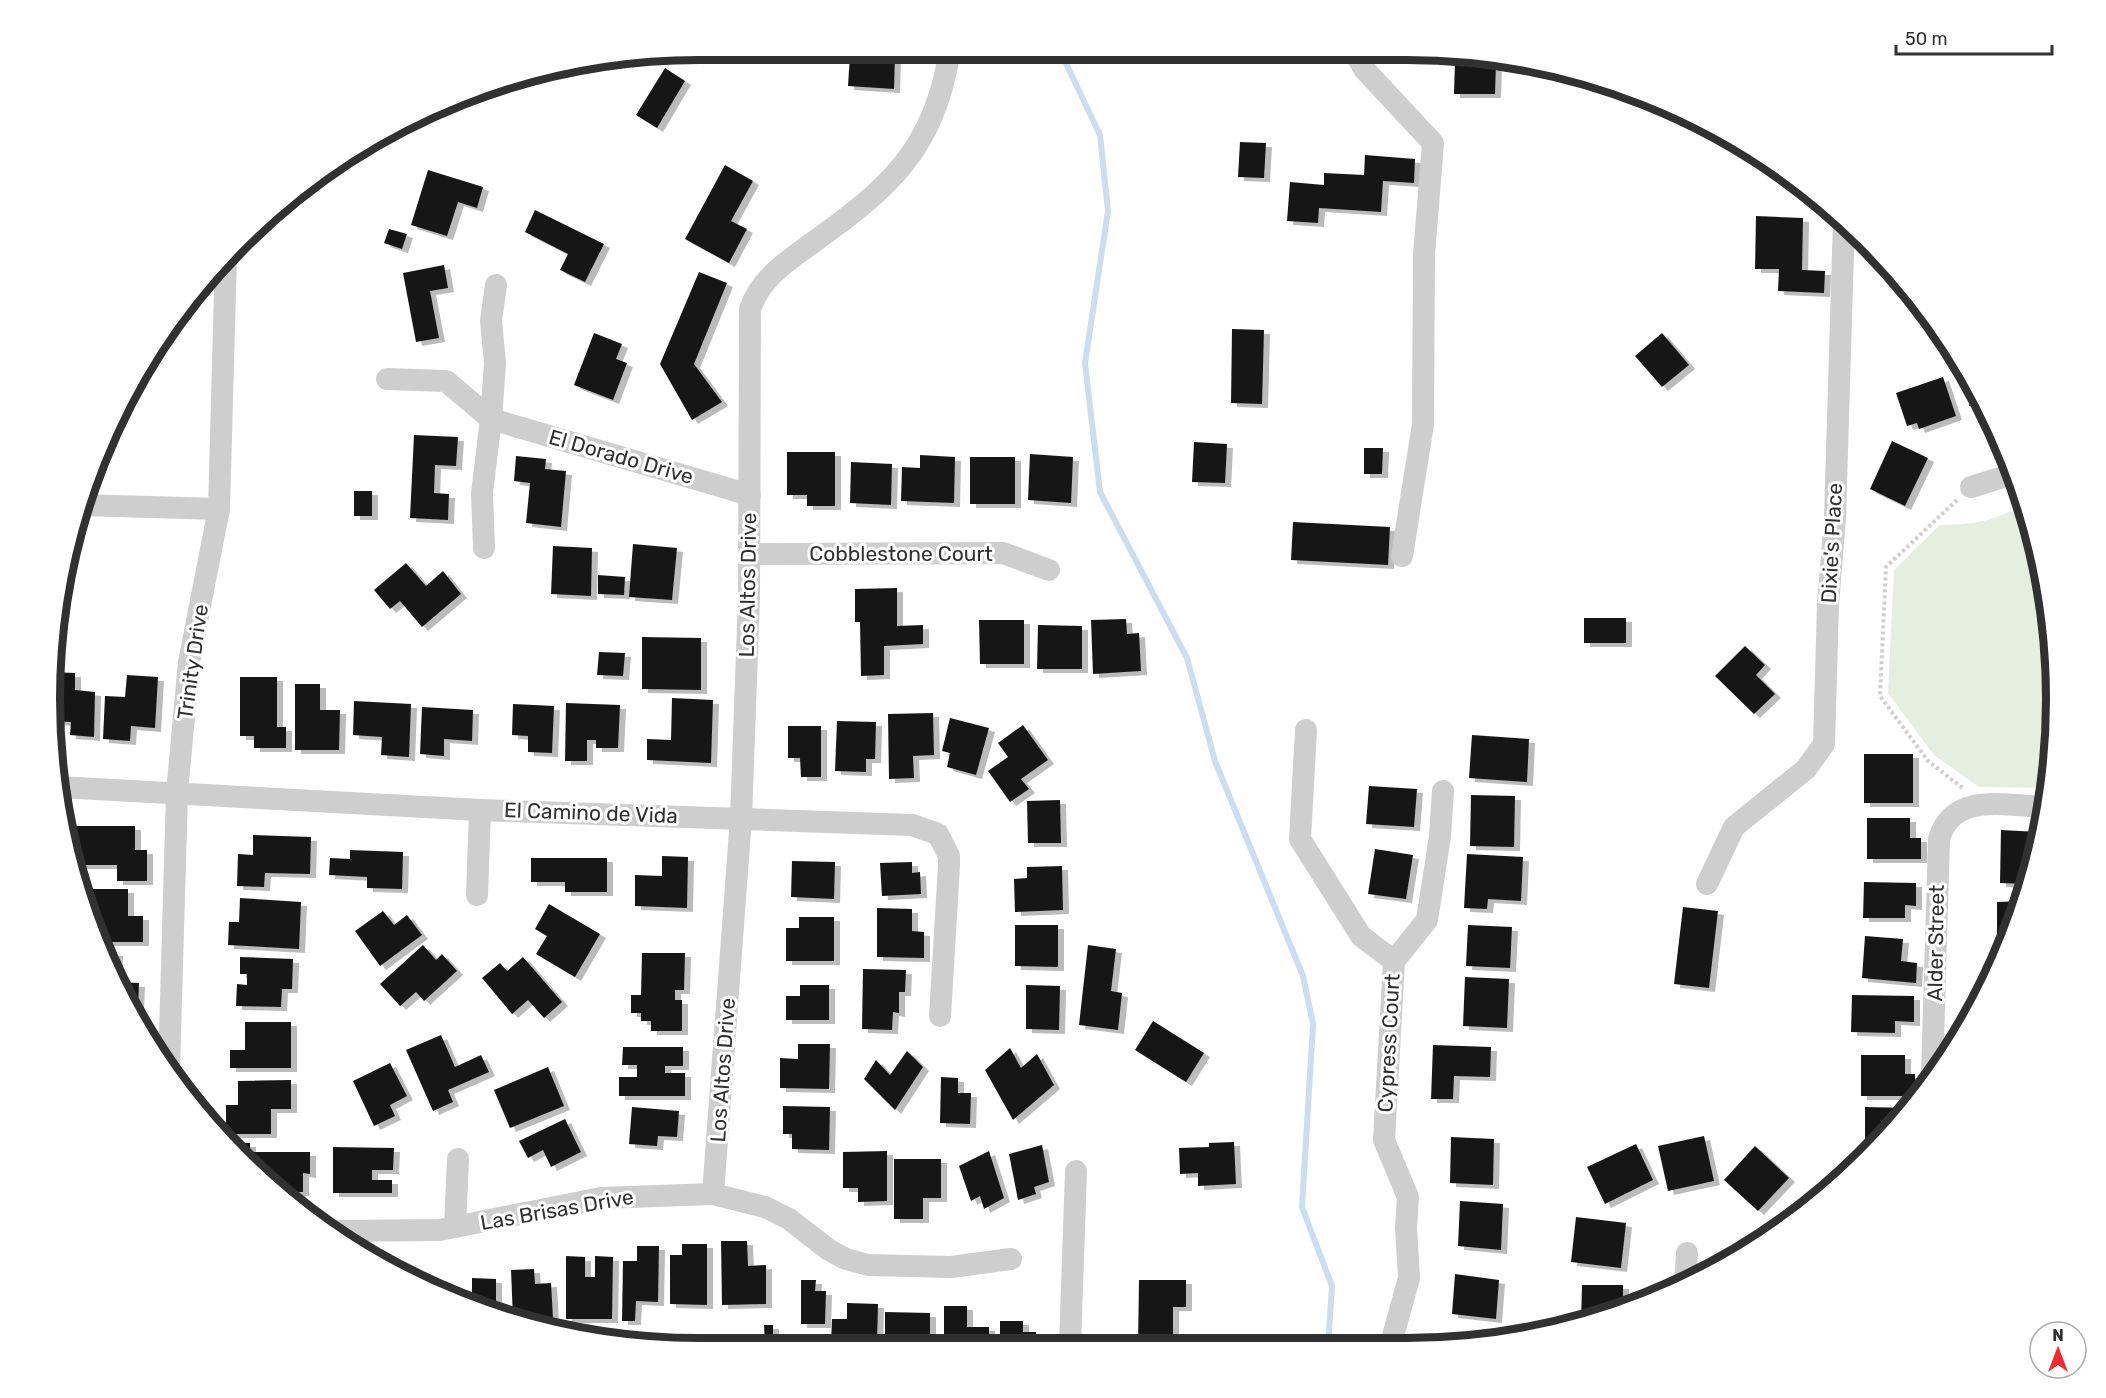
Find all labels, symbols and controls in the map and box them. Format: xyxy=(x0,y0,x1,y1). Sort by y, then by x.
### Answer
scale bar xyxy=(1896,18,2052,56)
text: 50 m xyxy=(1905,28,1948,50)
street label: El Dorado Drive xyxy=(546,424,696,489)
street label: Dixie's Place xyxy=(1816,482,1847,604)
street label: Los Altos Drive xyxy=(734,512,761,658)
street label: Cobblestone Court xyxy=(809,541,993,566)
street label: Trinity Drive xyxy=(172,603,213,721)
street label: El Camino de Vida xyxy=(504,797,678,828)
street label: Alder Street xyxy=(1922,884,1949,1002)
street label: Cypress Court xyxy=(1372,973,1405,1113)
street label: Los Altos Drive xyxy=(705,997,740,1143)
street label: Las Brisas Drive xyxy=(478,1184,635,1235)
north arrow xyxy=(2028,1320,2088,1380)
text: N xyxy=(2052,1326,2064,1345)

